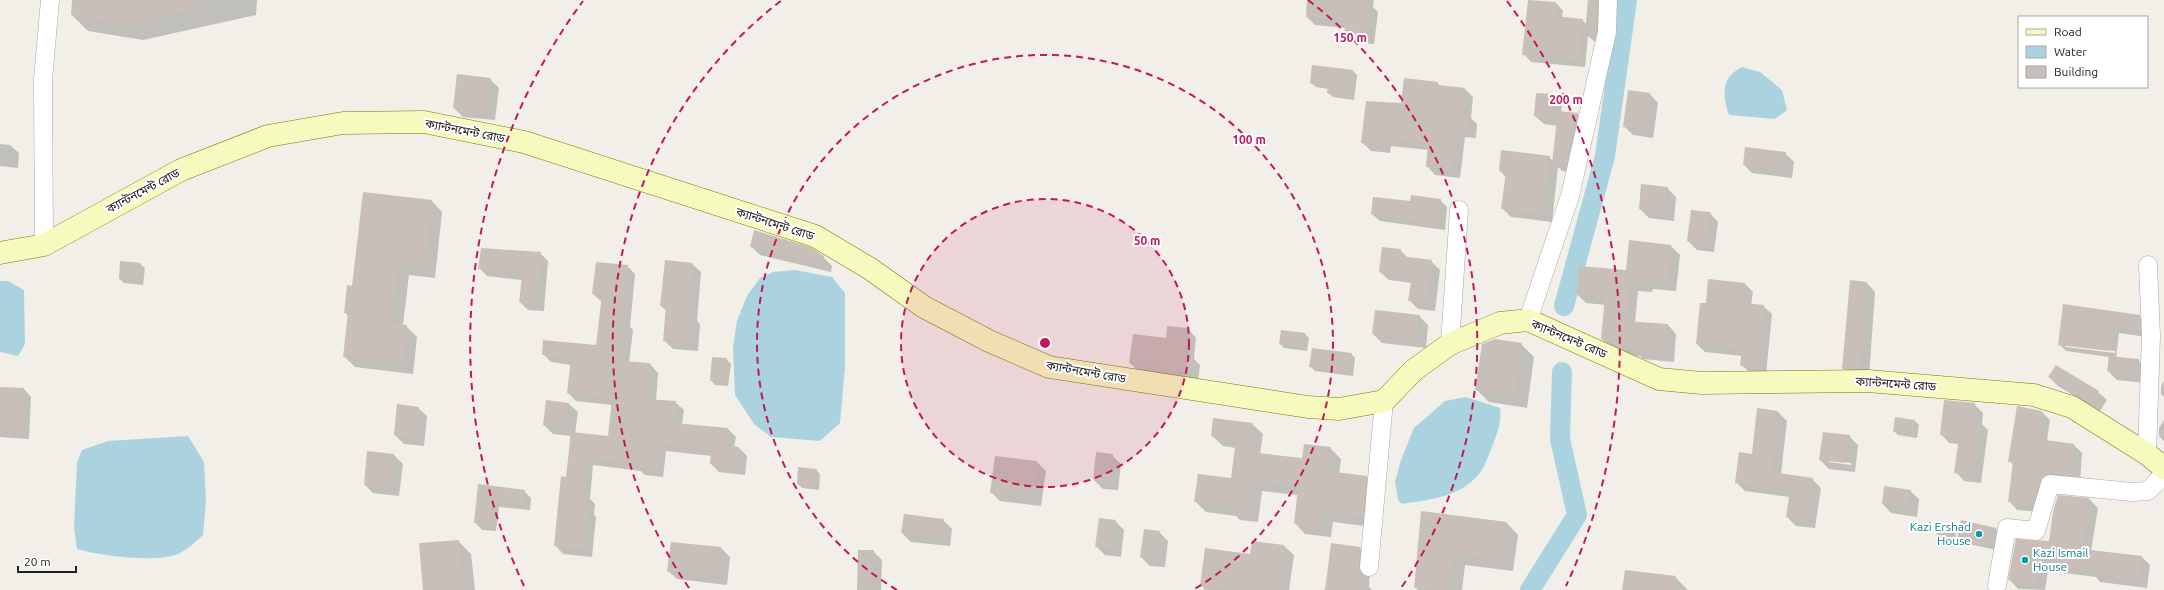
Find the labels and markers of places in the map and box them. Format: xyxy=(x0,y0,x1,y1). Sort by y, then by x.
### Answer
centre of rings xyxy=(1038,336,1052,350)
place label: Kazi Ershad House xyxy=(1910,520,1971,547)
marker: Kazi Ershad House xyxy=(1974,529,1984,539)
place label: Kazi Ismail House xyxy=(2033,546,2089,573)
marker: Kazi Ismail House xyxy=(2020,555,2030,565)

